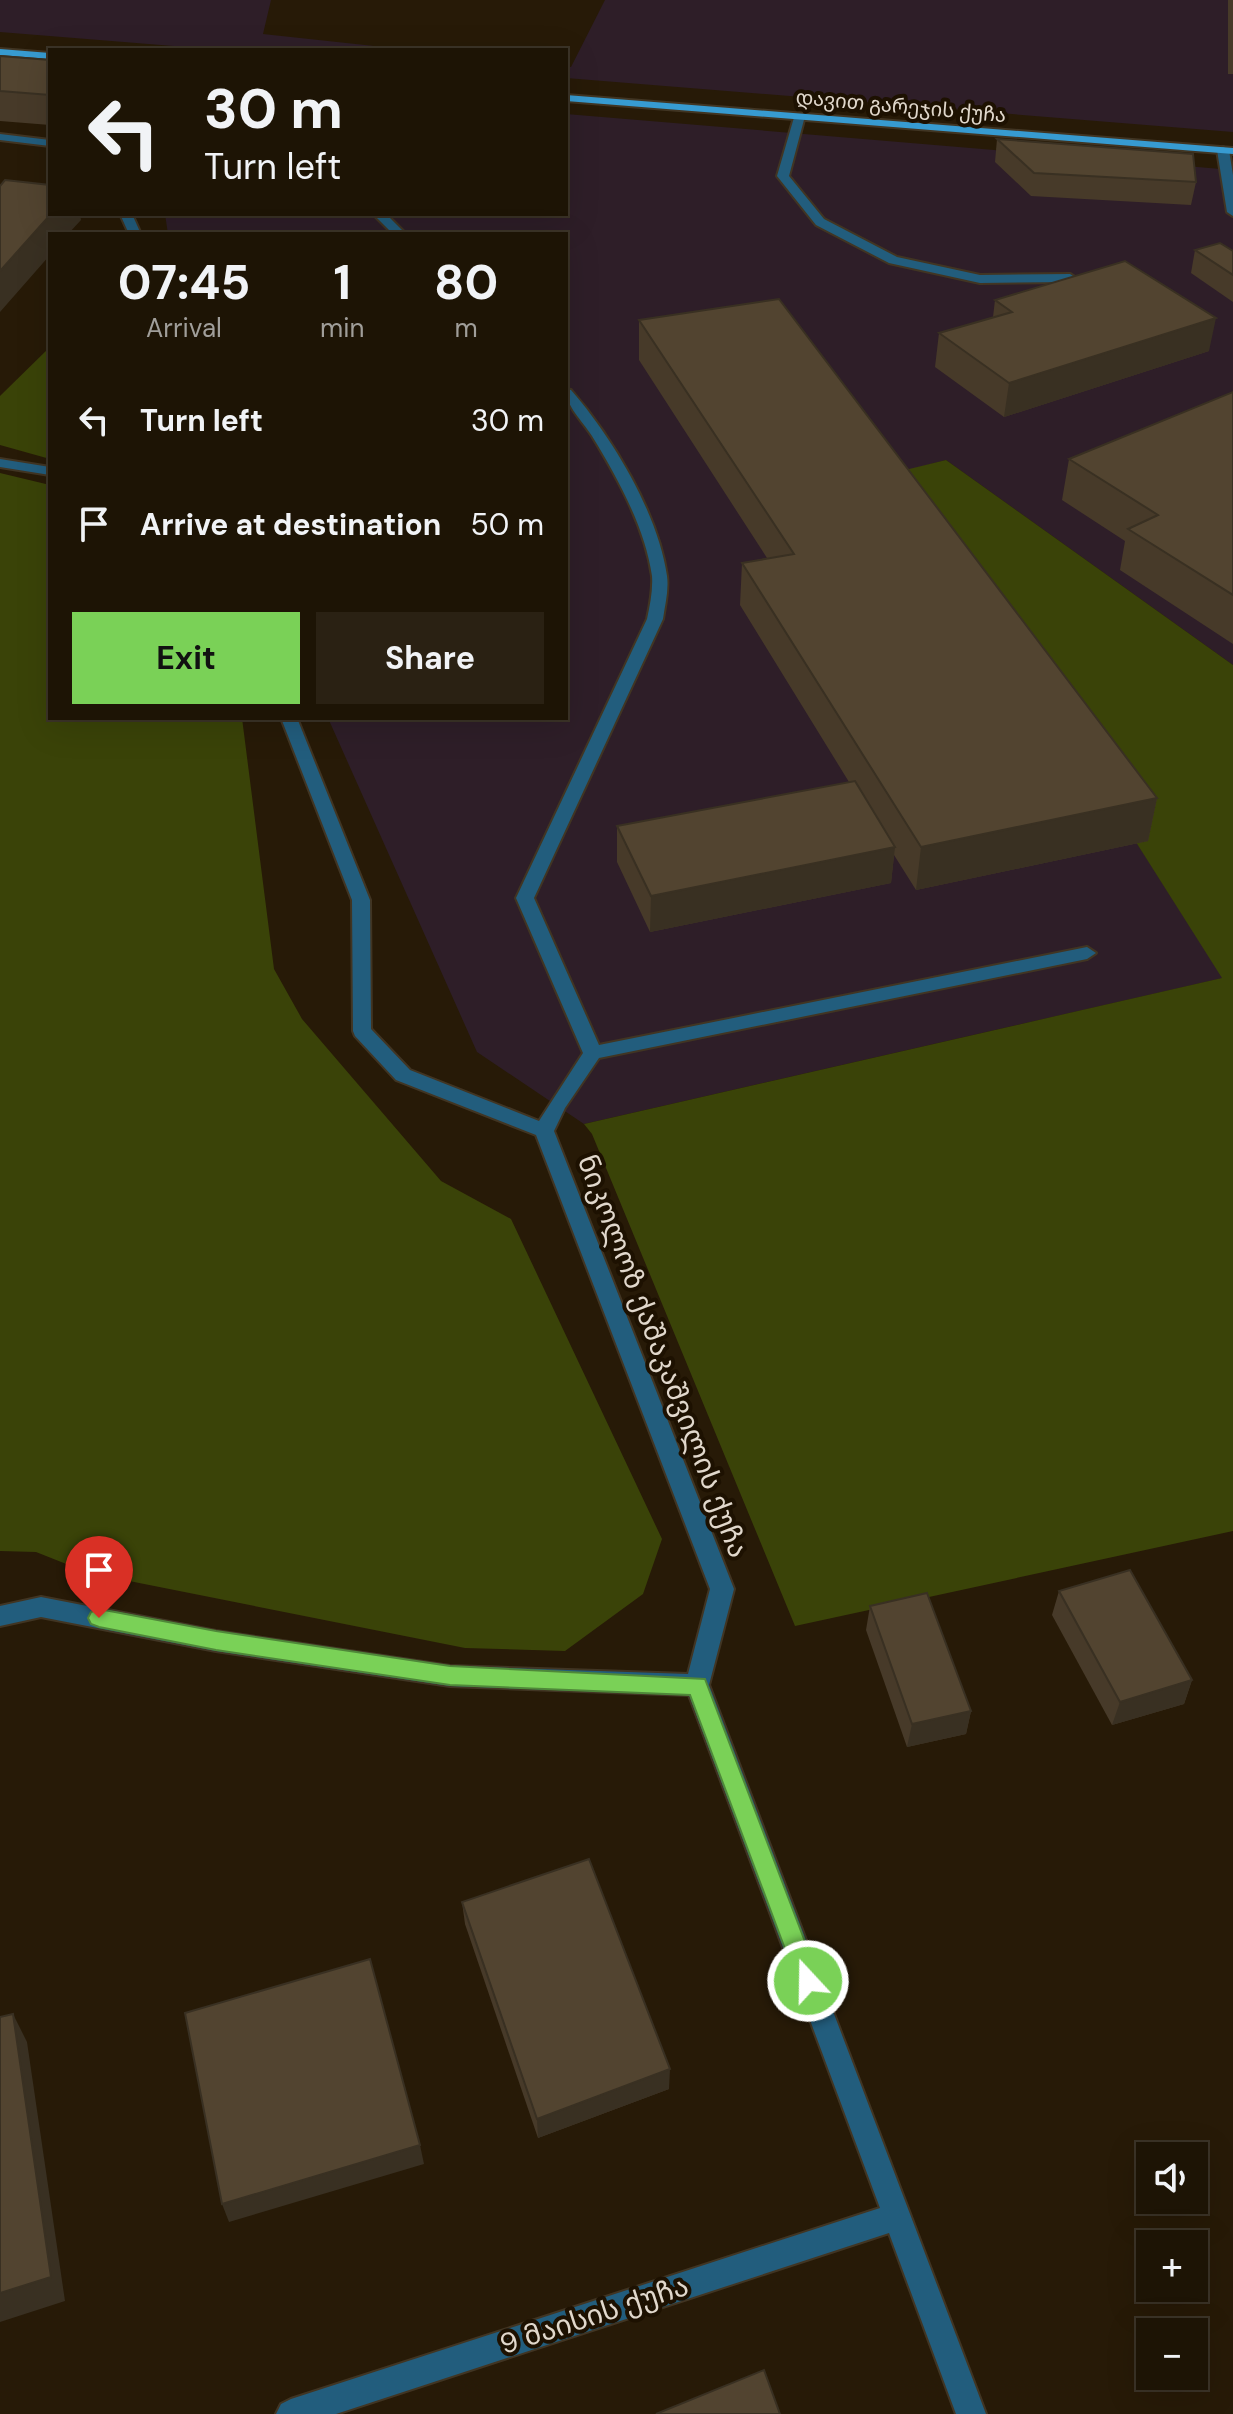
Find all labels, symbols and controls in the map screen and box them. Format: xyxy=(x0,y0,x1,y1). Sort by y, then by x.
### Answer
text: 30 m xyxy=(204,72,343,145)
icon: left xyxy=(72,80,176,184)
street label: დავით გარეჯის ქუჩა xyxy=(795,84,1007,128)
text: Turn left xyxy=(204,143,341,190)
text: 07:45 xyxy=(118,251,250,314)
text: 1 xyxy=(333,251,351,314)
text: 80 xyxy=(434,251,498,314)
text: Arrival xyxy=(146,311,222,345)
text: min xyxy=(320,311,364,345)
text: m xyxy=(455,311,478,345)
icon: left xyxy=(72,398,116,442)
text: Turn left xyxy=(140,401,263,440)
text: 30 m xyxy=(471,401,544,440)
icon: arrive xyxy=(72,502,116,546)
text: Arrive at destination xyxy=(140,505,441,544)
text: 50 m xyxy=(470,505,544,544)
button: Exit xyxy=(72,612,300,704)
button: Share xyxy=(316,612,544,704)
street label: ნიკოლოზ ქაშაკაშვილის ქუჩა xyxy=(569,1149,757,1563)
pin xyxy=(65,1536,133,1618)
icon: arrive xyxy=(77,1548,121,1592)
position arrow xyxy=(766,1939,850,2023)
map controls xyxy=(1136,2142,1208,2390)
button: sound xyxy=(1136,2142,1208,2214)
button: + xyxy=(1136,2230,1208,2302)
street label: 9 მაისის ქუჩა xyxy=(495,2267,693,2363)
button: − xyxy=(1136,2318,1208,2390)

